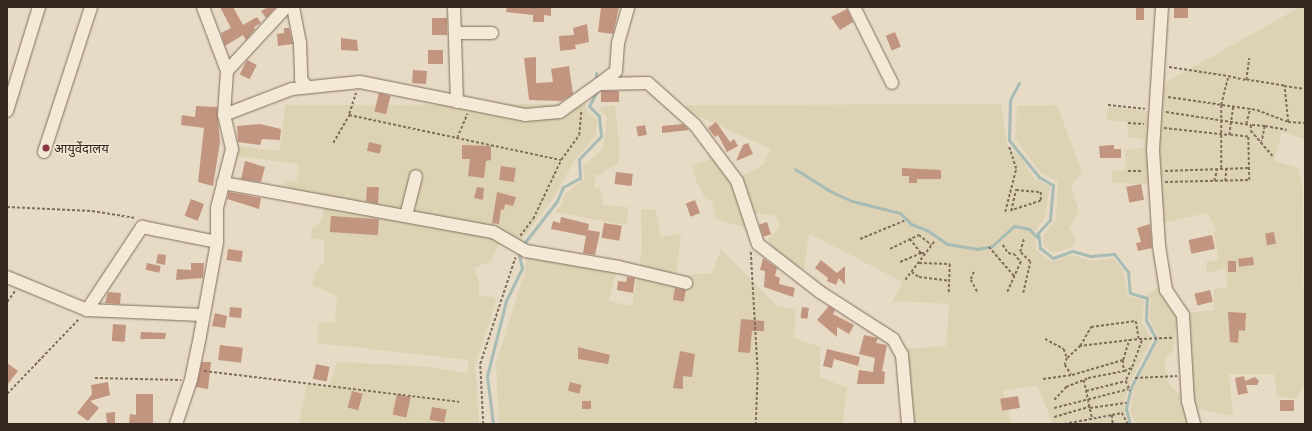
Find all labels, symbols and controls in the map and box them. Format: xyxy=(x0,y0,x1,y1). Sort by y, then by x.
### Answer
place label: आयुर्वेदालय xyxy=(54,140,109,156)
marker: आयुर्वेदालय xyxy=(41,143,51,153)

